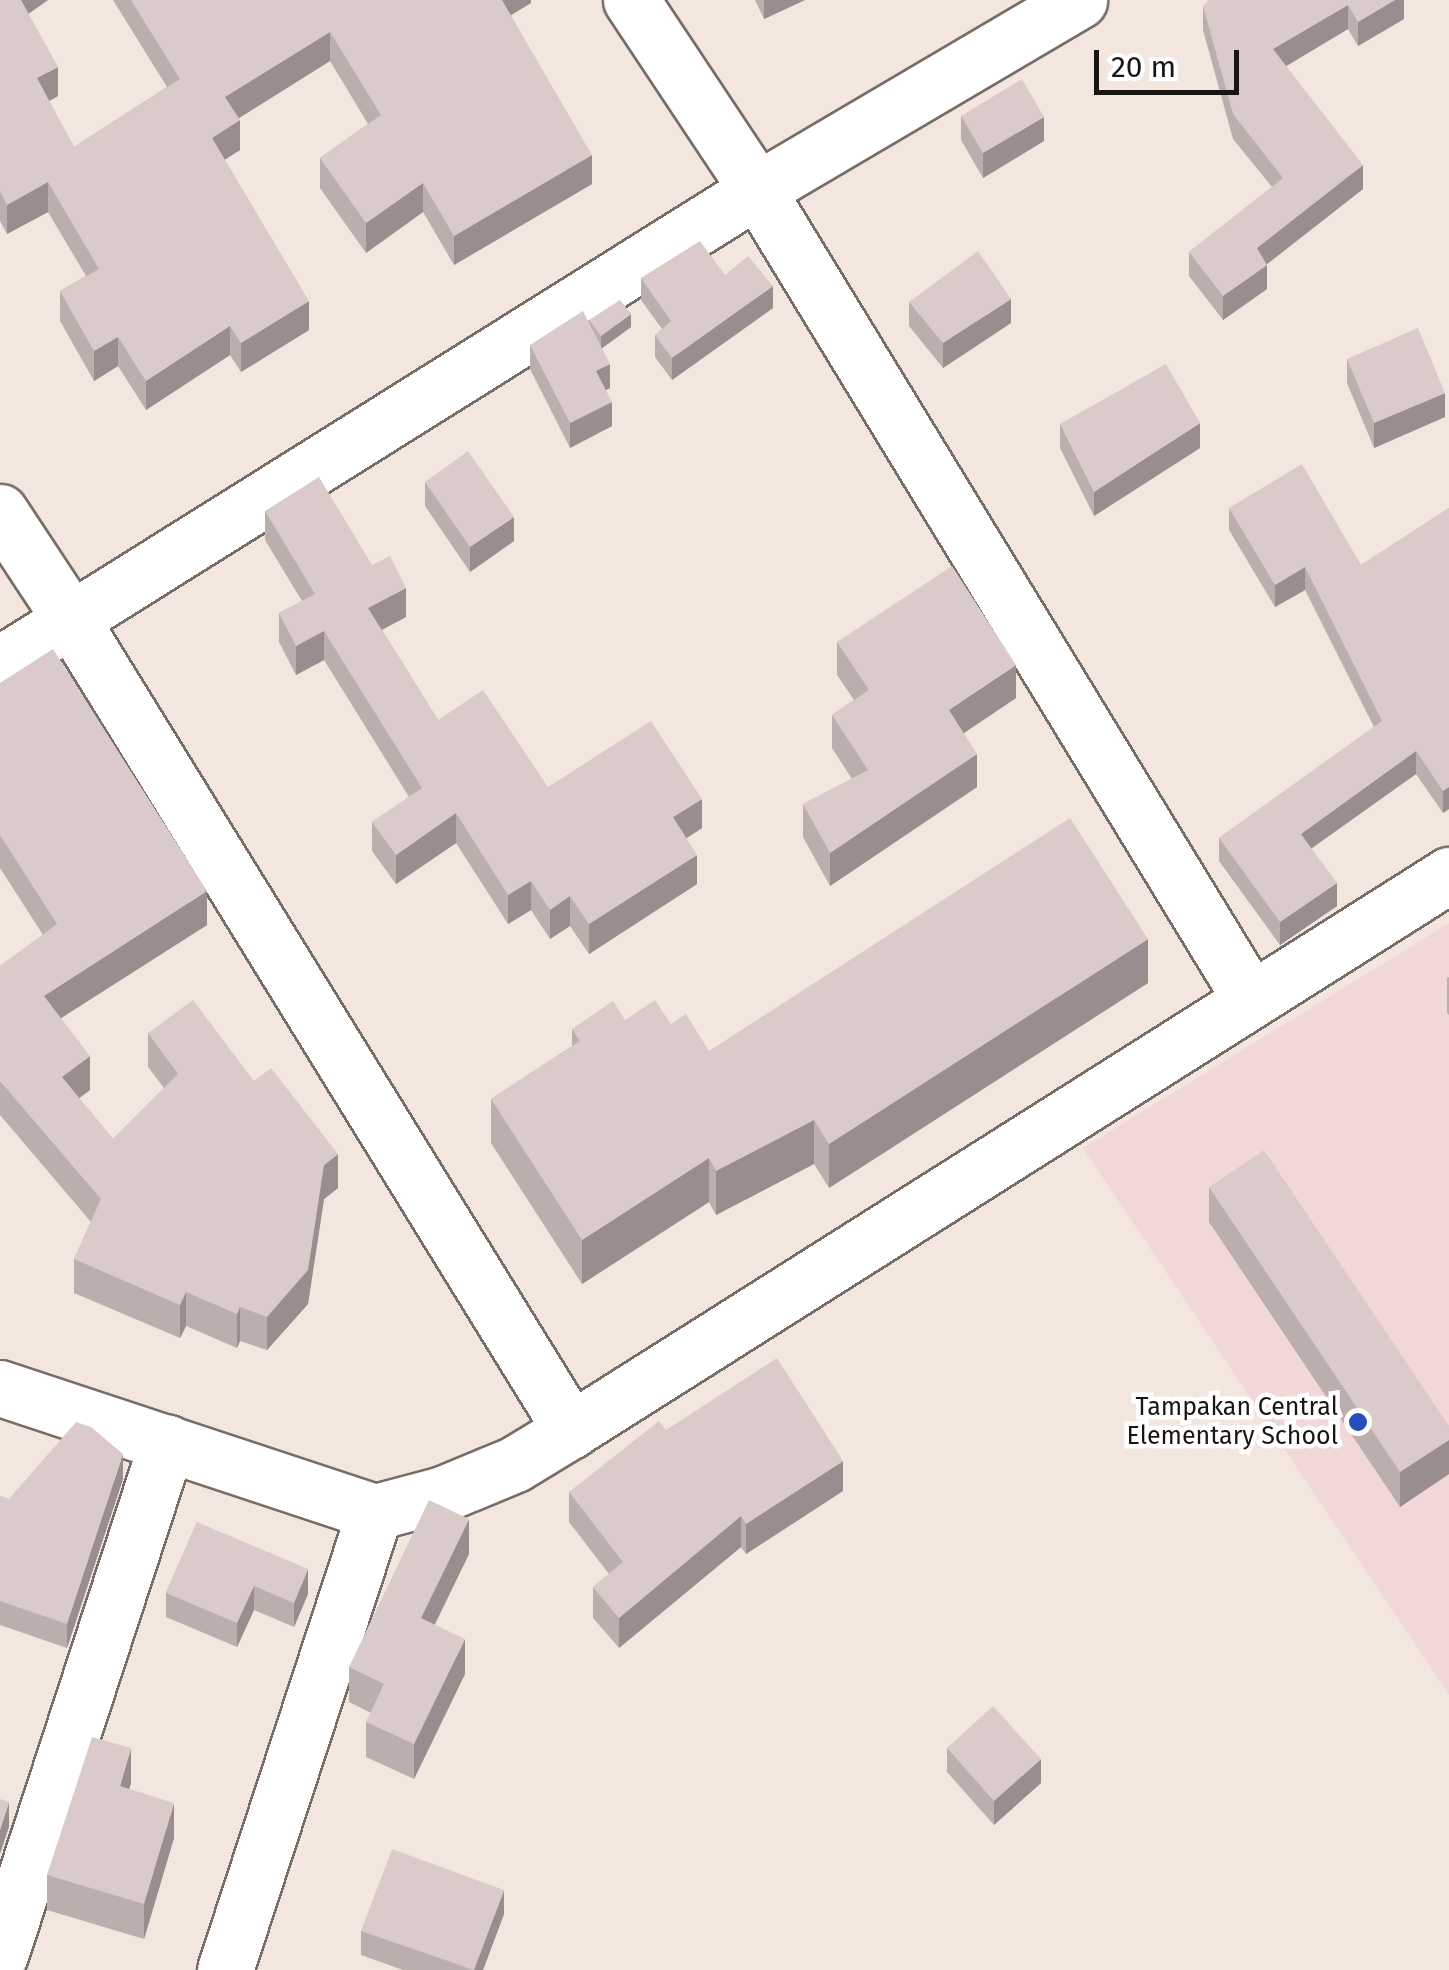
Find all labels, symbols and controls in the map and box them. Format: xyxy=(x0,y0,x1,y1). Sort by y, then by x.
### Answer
scale bar xyxy=(1099,30,1244,92)
text: 20 m xyxy=(1111,49,1176,85)
place label: Tampakan Central Elementary School xyxy=(1127,1393,1338,1452)
marker: Tampakan Central Elementary School xyxy=(1347,1411,1369,1433)

